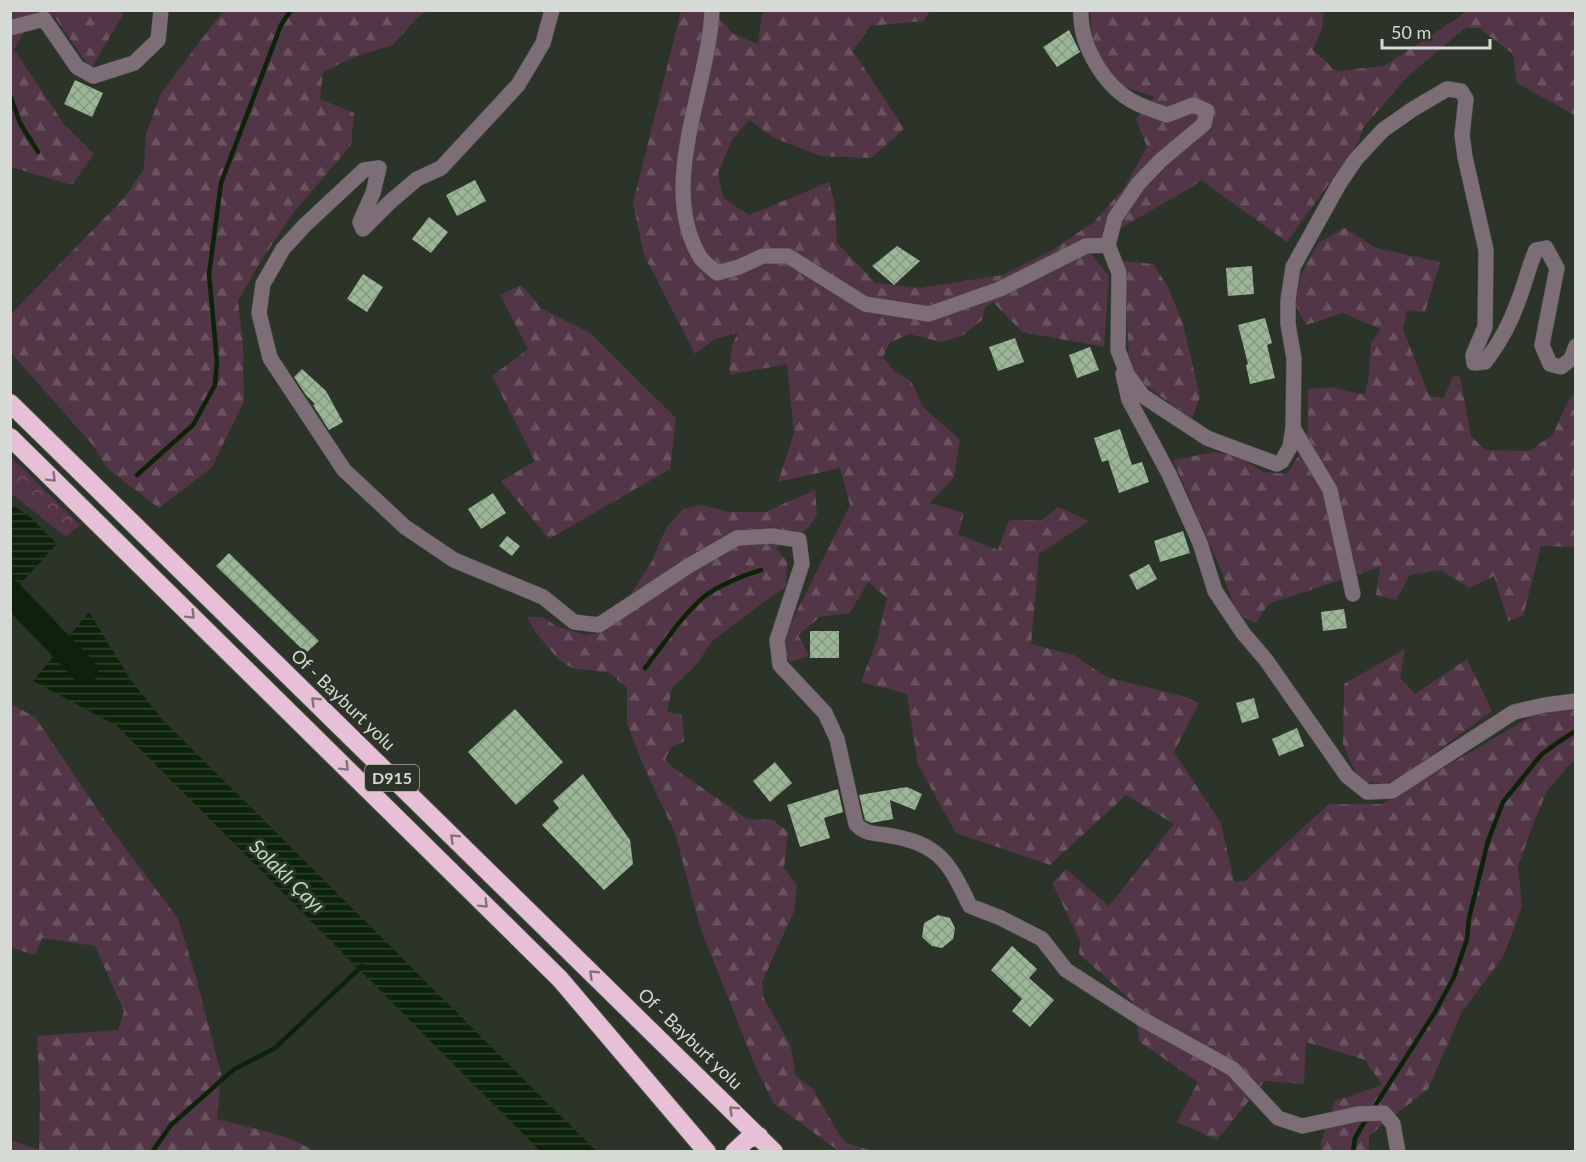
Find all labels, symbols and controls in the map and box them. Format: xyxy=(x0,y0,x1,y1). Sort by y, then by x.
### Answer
scale bar xyxy=(1382,12,1490,50)
text: 50 m xyxy=(1391,21,1431,43)
one-way arrow xyxy=(45,471,56,482)
one-way arrow xyxy=(184,609,195,619)
street label: Of - Bayburt yolu xyxy=(287,644,400,755)
one-way arrow xyxy=(311,698,322,709)
one-way arrow xyxy=(337,759,348,770)
road number: D915 xyxy=(365,765,419,791)
water label: Solaklı Çayı xyxy=(245,834,330,917)
one-way arrow xyxy=(450,834,461,845)
one-way arrow xyxy=(476,896,487,907)
one-way arrow xyxy=(590,970,600,981)
street label: Of - Bayburt yolu xyxy=(634,983,747,1094)
one-way arrow xyxy=(729,1107,740,1118)

